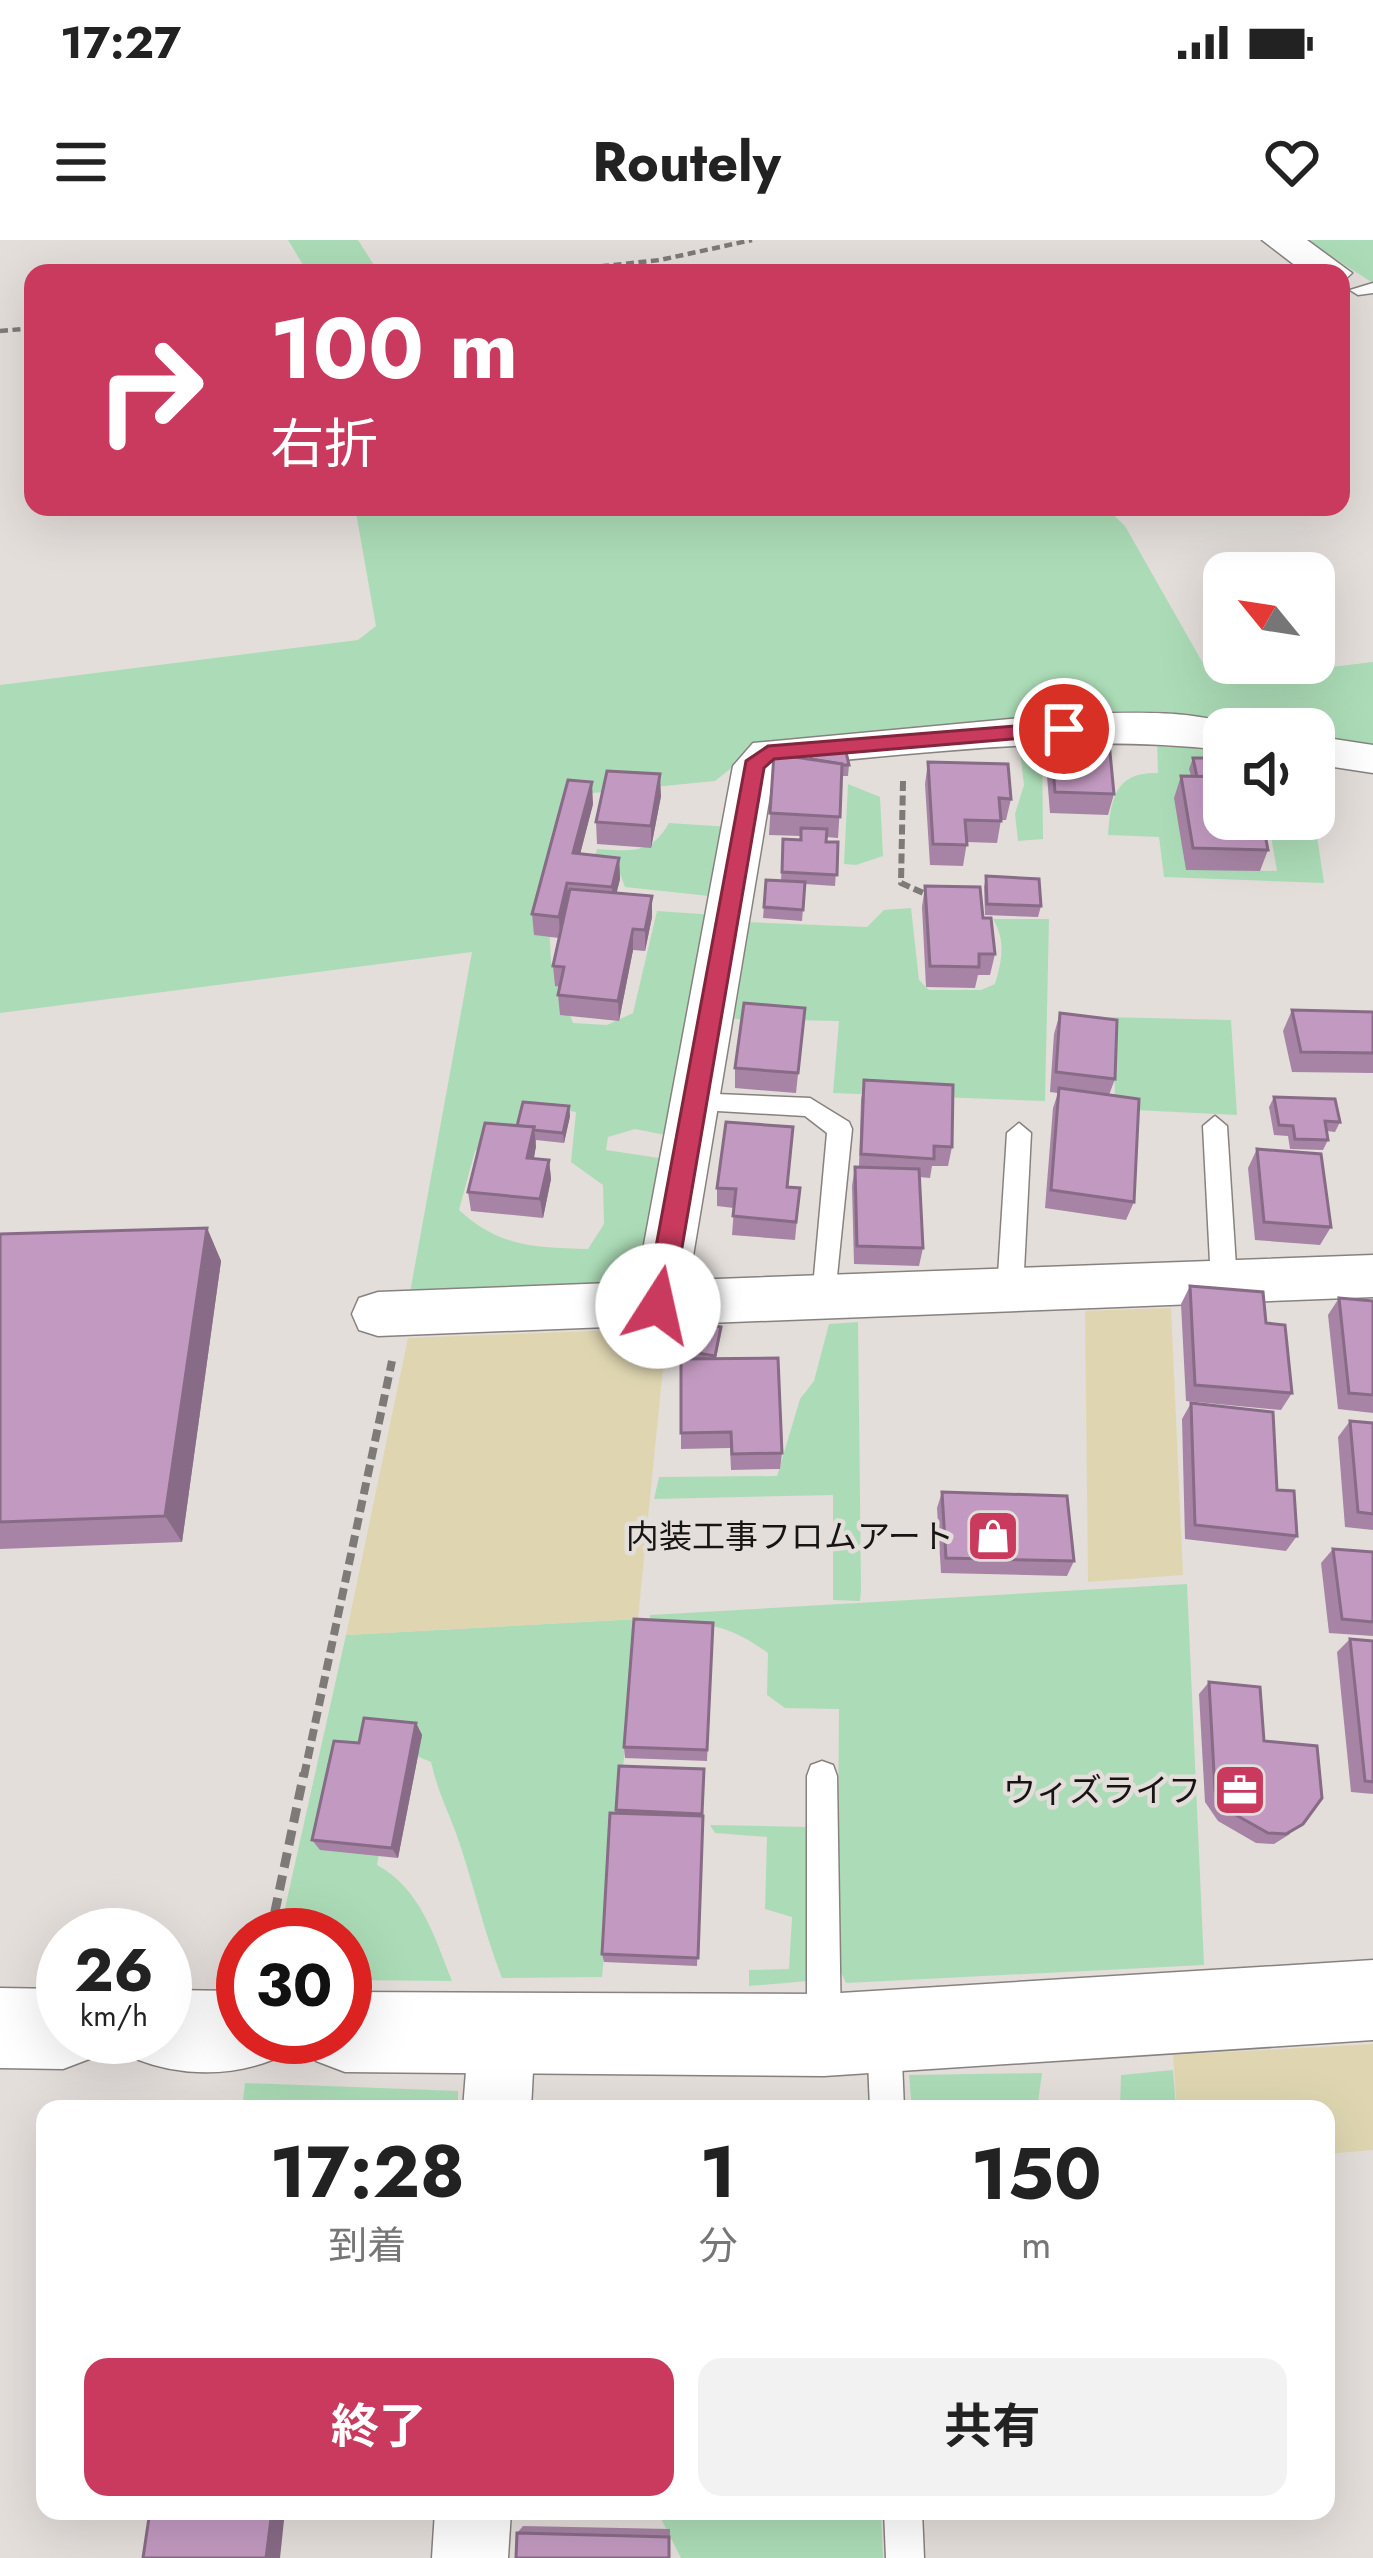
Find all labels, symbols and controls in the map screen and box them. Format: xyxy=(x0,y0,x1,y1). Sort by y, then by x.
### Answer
text: 17:27 xyxy=(60,10,181,75)
text: Routely xyxy=(592,123,781,201)
icon: menu xyxy=(48,129,114,195)
icon: heart xyxy=(1259,129,1325,195)
text: 100 m xyxy=(270,288,518,410)
icon: right xyxy=(72,312,228,468)
text: 右折 xyxy=(270,405,378,483)
north arrow xyxy=(1203,552,1335,684)
map controls xyxy=(1203,552,1335,840)
pin xyxy=(1013,678,1115,780)
icon: arrive xyxy=(1031,696,1097,762)
button: sound xyxy=(1203,708,1335,840)
position arrow xyxy=(595,1243,721,1369)
shop icon: 内装工事フロムアート xyxy=(965,1508,1021,1564)
place label: 内装工事フロムアート xyxy=(626,1513,954,1560)
office icon: ウィズライフ xyxy=(1212,1762,1268,1818)
place label: ウィズライフ xyxy=(1003,1767,1201,1814)
speed limit sign: 30 xyxy=(216,1908,372,2064)
text: 26 xyxy=(74,1927,154,2014)
text: km/h xyxy=(80,1994,148,2037)
text: 17:28 xyxy=(269,2120,465,2224)
text: 1 xyxy=(700,2120,736,2224)
text: 150 xyxy=(971,2122,1102,2226)
text: m xyxy=(1021,2216,1051,2273)
text: 到着 xyxy=(328,2217,406,2274)
text: 分 xyxy=(698,2217,737,2274)
button: 終了 xyxy=(84,2358,674,2496)
button: 共有 xyxy=(698,2358,1287,2496)

